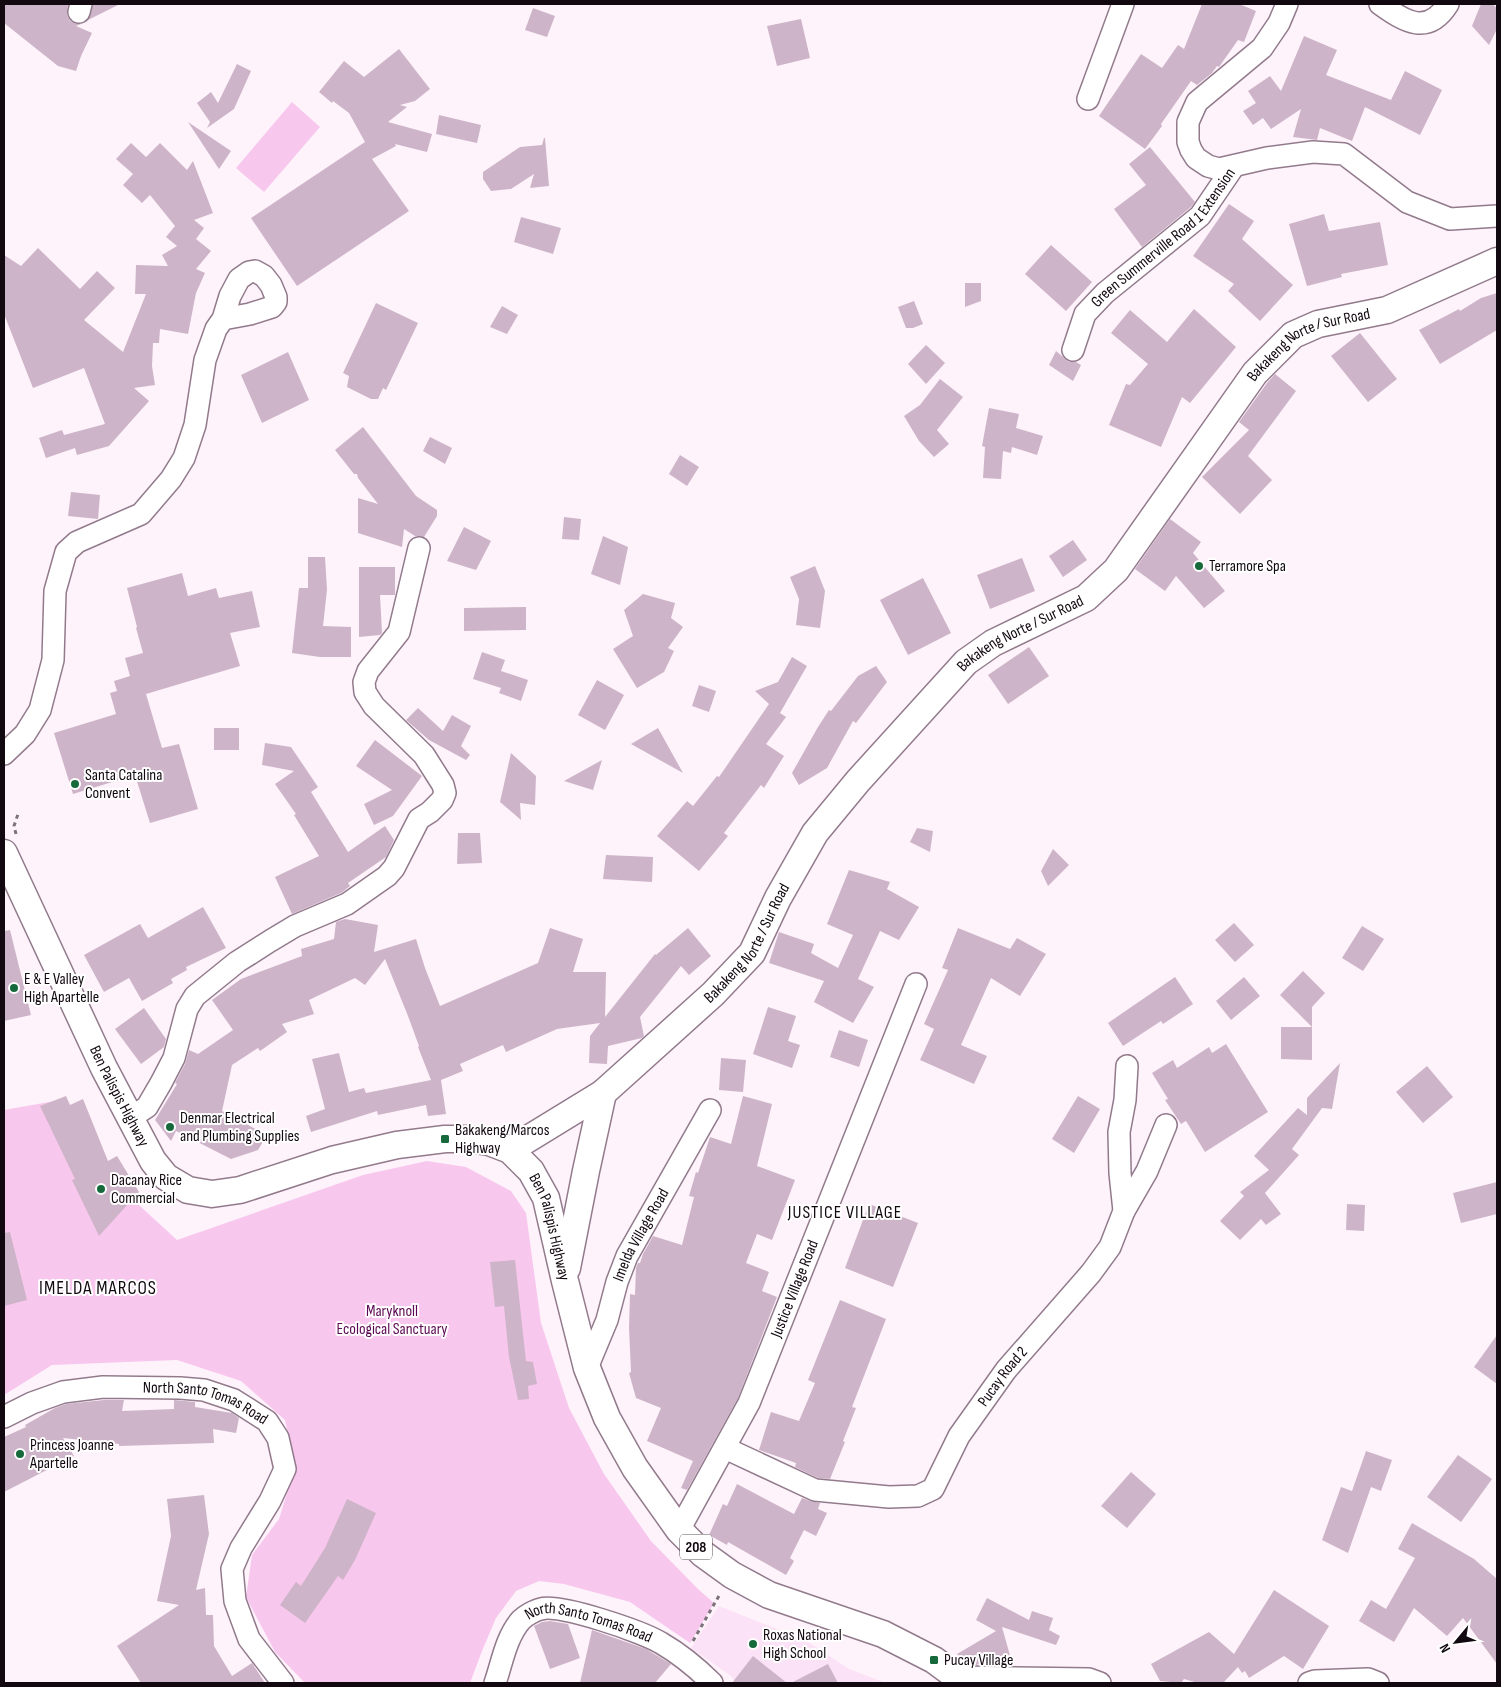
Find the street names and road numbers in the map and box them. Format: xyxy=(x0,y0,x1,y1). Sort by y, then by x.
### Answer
street label: Green Summerville Road 1 Extension xyxy=(1087,164,1239,311)
street label: Bakakeng Norte / Sur Road xyxy=(1243,304,1372,385)
street label: Bakakeng Norte / Sur Road xyxy=(953,591,1087,675)
street label: Bakakeng Norte / Sur Road xyxy=(700,880,794,1007)
street label: Ben Palispis Highway xyxy=(85,1043,153,1150)
street label: Ben Palispis Highway xyxy=(525,1170,574,1282)
street label: Imelda Village Road xyxy=(609,1185,673,1284)
street label: Justice Village Road xyxy=(766,1237,822,1341)
street label: Pucay Road 2 xyxy=(974,1343,1032,1410)
street label: North Santo Tomas Road xyxy=(143,1378,272,1429)
road number: 208 xyxy=(680,1534,712,1560)
street label: North Santo Tomas Road xyxy=(521,1599,655,1647)

